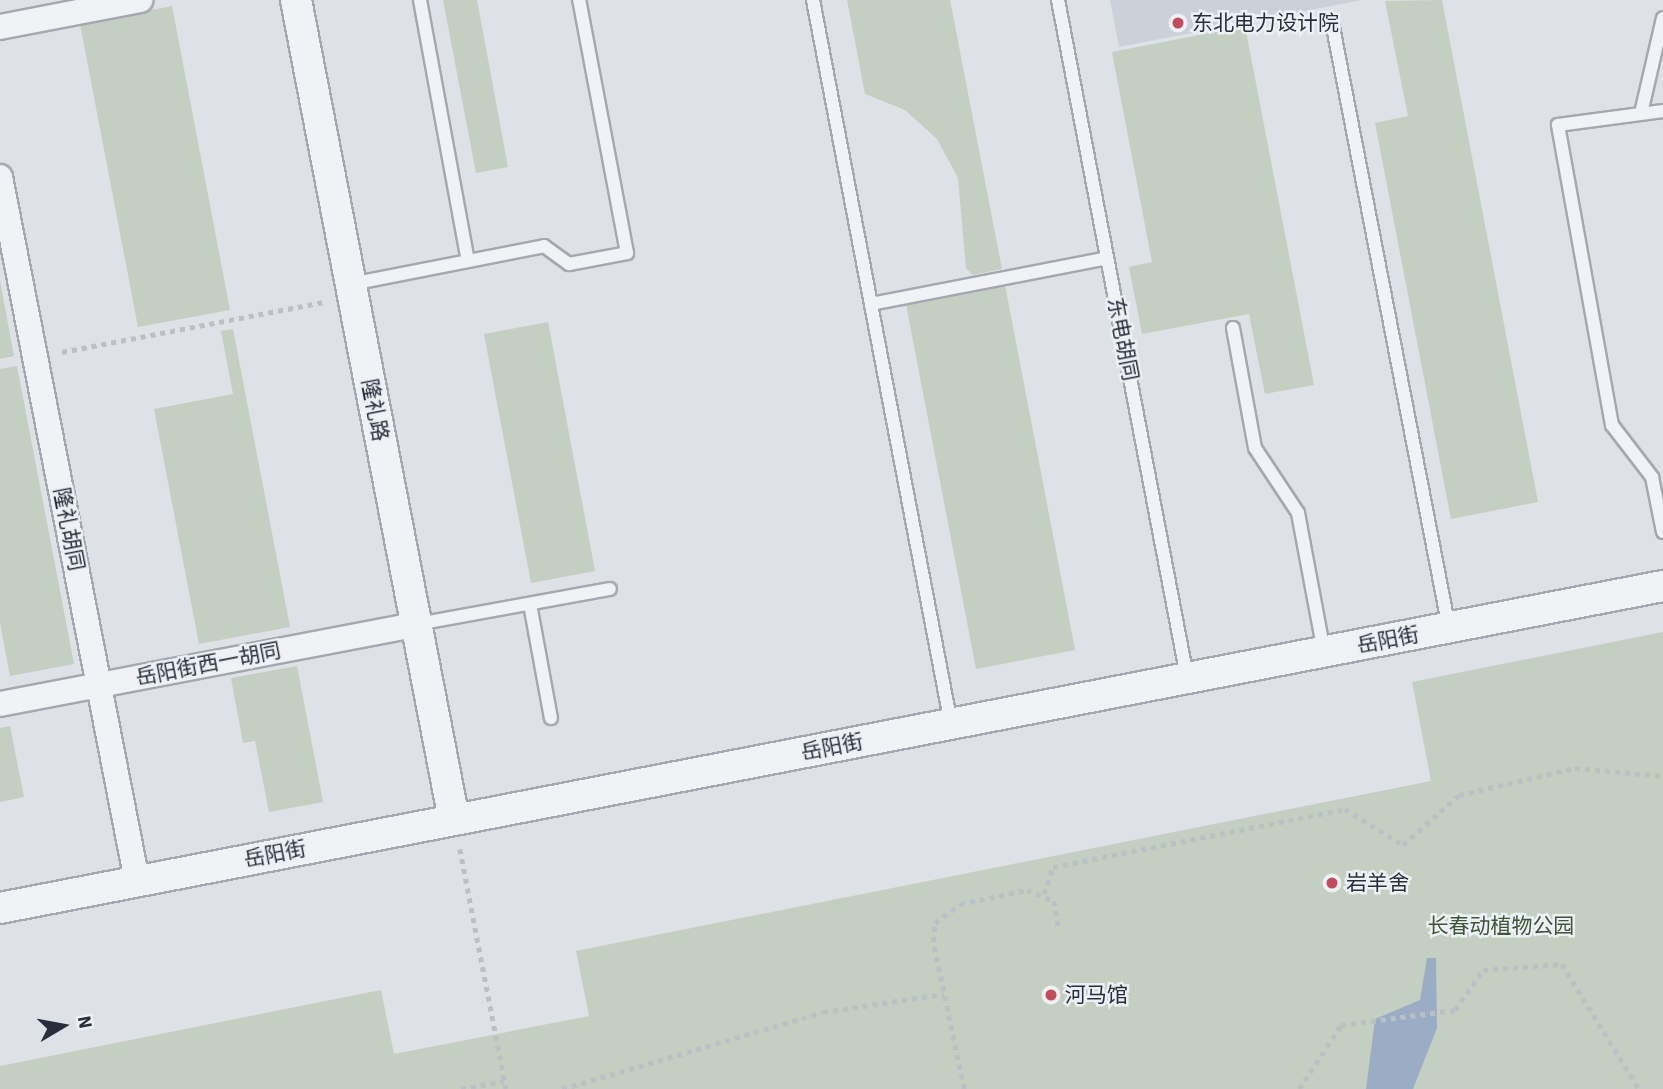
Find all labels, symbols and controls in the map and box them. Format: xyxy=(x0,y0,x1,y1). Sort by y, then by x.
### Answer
place label: 东北电力设计院 xyxy=(1192,10,1339,36)
marker: 东北电力设计院 xyxy=(1170,15,1186,31)
street label: 东电胡同 xyxy=(1103,295,1143,383)
street label: 隆礼路 xyxy=(357,377,393,443)
street label: 隆礼胡同 xyxy=(49,485,89,573)
street label: 岳阳街 xyxy=(1355,622,1421,658)
street label: 岳阳街西一胡同 xyxy=(133,638,283,690)
street label: 岳阳街 xyxy=(799,729,865,765)
street label: 岳阳街 xyxy=(242,836,308,872)
place label: 岩羊舍 xyxy=(1346,870,1409,896)
marker: 岩羊舍 xyxy=(1324,875,1340,891)
park label: 长春动植物公园 xyxy=(1428,913,1574,939)
place label: 河马馆 xyxy=(1065,982,1128,1008)
marker: 河马馆 xyxy=(1043,987,1059,1003)
north arrow xyxy=(28,991,98,1061)
text: N xyxy=(70,1014,99,1031)

